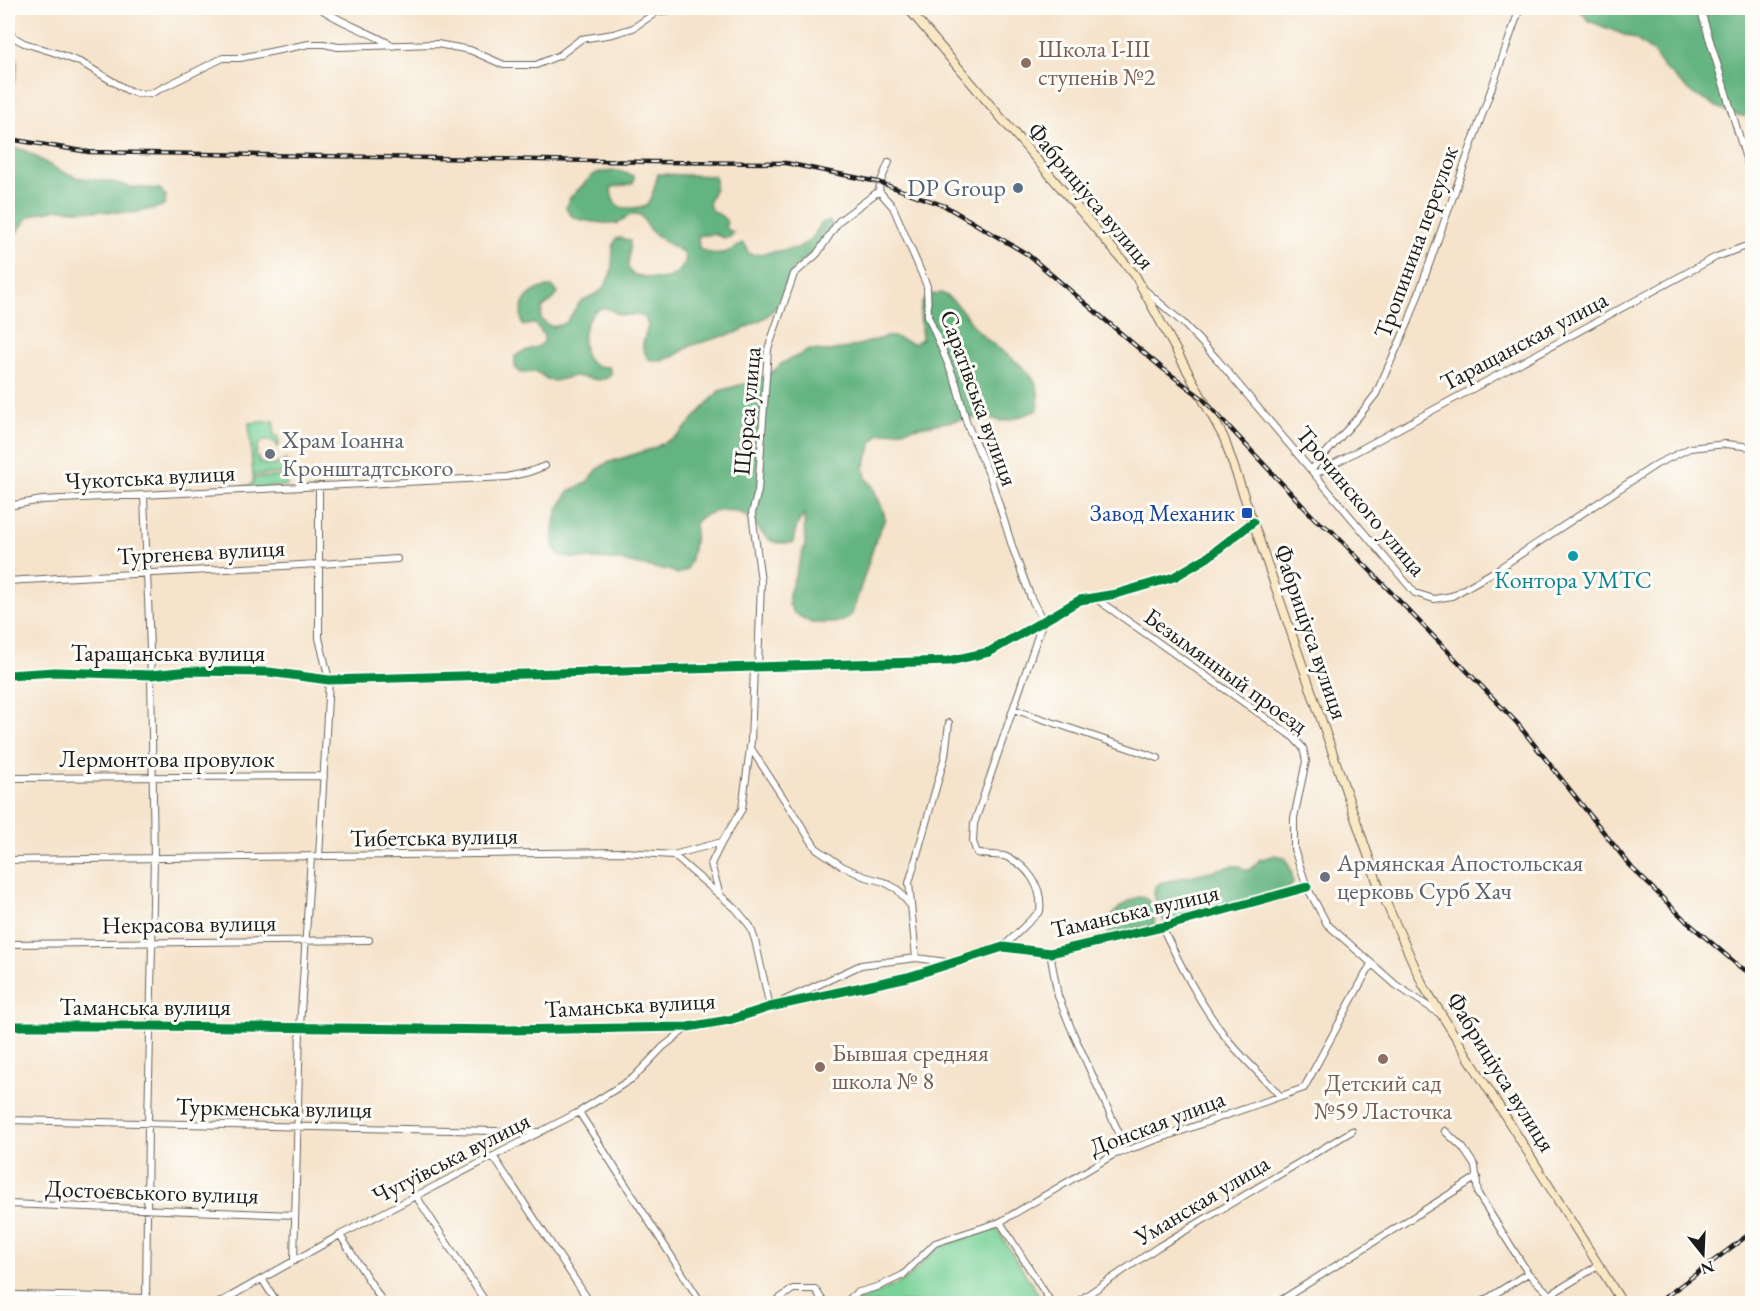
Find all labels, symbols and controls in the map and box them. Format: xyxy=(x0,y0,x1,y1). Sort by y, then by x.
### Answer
place label: Школа I-III ступенів №2 xyxy=(1038,33,1156,92)
marker: Школа I-III ступенів №2 xyxy=(1019,56,1033,70)
street label: Фабриціуса вулиця xyxy=(1021,116,1162,276)
street label: Тропинина переулок xyxy=(1366,141,1465,342)
place label: DP Group xyxy=(907,172,1006,203)
marker: DP Group xyxy=(1011,181,1025,195)
street label: Таращанская улица xyxy=(1435,283,1613,398)
street label: Саратівська вулиця xyxy=(933,305,1026,490)
street label: Щорса улица xyxy=(725,345,768,477)
street label: Трочинского улица xyxy=(1289,419,1434,583)
place label: Храм Іоанна Кронштадтського xyxy=(281,424,454,483)
marker: Храм Іоанна Кронштадтського xyxy=(263,447,277,461)
street label: Чукотська вулиця xyxy=(64,457,236,496)
place label: Завод Механик xyxy=(1090,497,1236,528)
marker: Завод Механик xyxy=(1240,506,1254,520)
street label: Тургенєва вулиця xyxy=(116,532,286,571)
street label: Фабриціуса вулиця xyxy=(1267,540,1356,724)
marker: Контора УМТС xyxy=(1566,549,1580,563)
place label: Контора УМТС xyxy=(1494,564,1652,595)
street label: Безымянный проезд xyxy=(1138,601,1315,741)
street label: Таращанська вулиця xyxy=(71,637,266,668)
street label: Лермонтова провулок xyxy=(59,743,275,774)
street label: Тибетська вулиця xyxy=(350,820,519,853)
place label: Армянская Апостольская церковь Сурб Хач xyxy=(1336,847,1583,906)
marker: Армянская Апостольская церковь Сурб Хач xyxy=(1318,870,1332,884)
street label: Таманська вулиця xyxy=(1048,876,1222,945)
street label: Некрасова вулиця xyxy=(101,906,277,941)
street label: Таманська вулиця xyxy=(544,985,717,1024)
street label: Фабриціуса вулиця xyxy=(1440,986,1563,1158)
street label: Таманська вулиця xyxy=(59,991,231,1022)
place label: Бывшая средняя школа № 8 xyxy=(832,1037,989,1096)
marker: Детский сад №59 Ласточка xyxy=(1376,1052,1390,1066)
marker: Бывшая средняя школа № 8 xyxy=(813,1060,827,1074)
place label: Детский сад №59 Ласточка xyxy=(1314,1067,1453,1126)
street label: Донская улица xyxy=(1085,1082,1230,1163)
street label: Туркменська вулиця xyxy=(176,1090,373,1125)
street label: Чугуївська вулиця xyxy=(367,1104,535,1211)
street label: Уманская улица xyxy=(1128,1147,1275,1252)
street label: Достоєвського вулиця xyxy=(45,1172,260,1211)
north arrow xyxy=(1673,1224,1733,1284)
text: N xyxy=(1698,1256,1717,1280)

